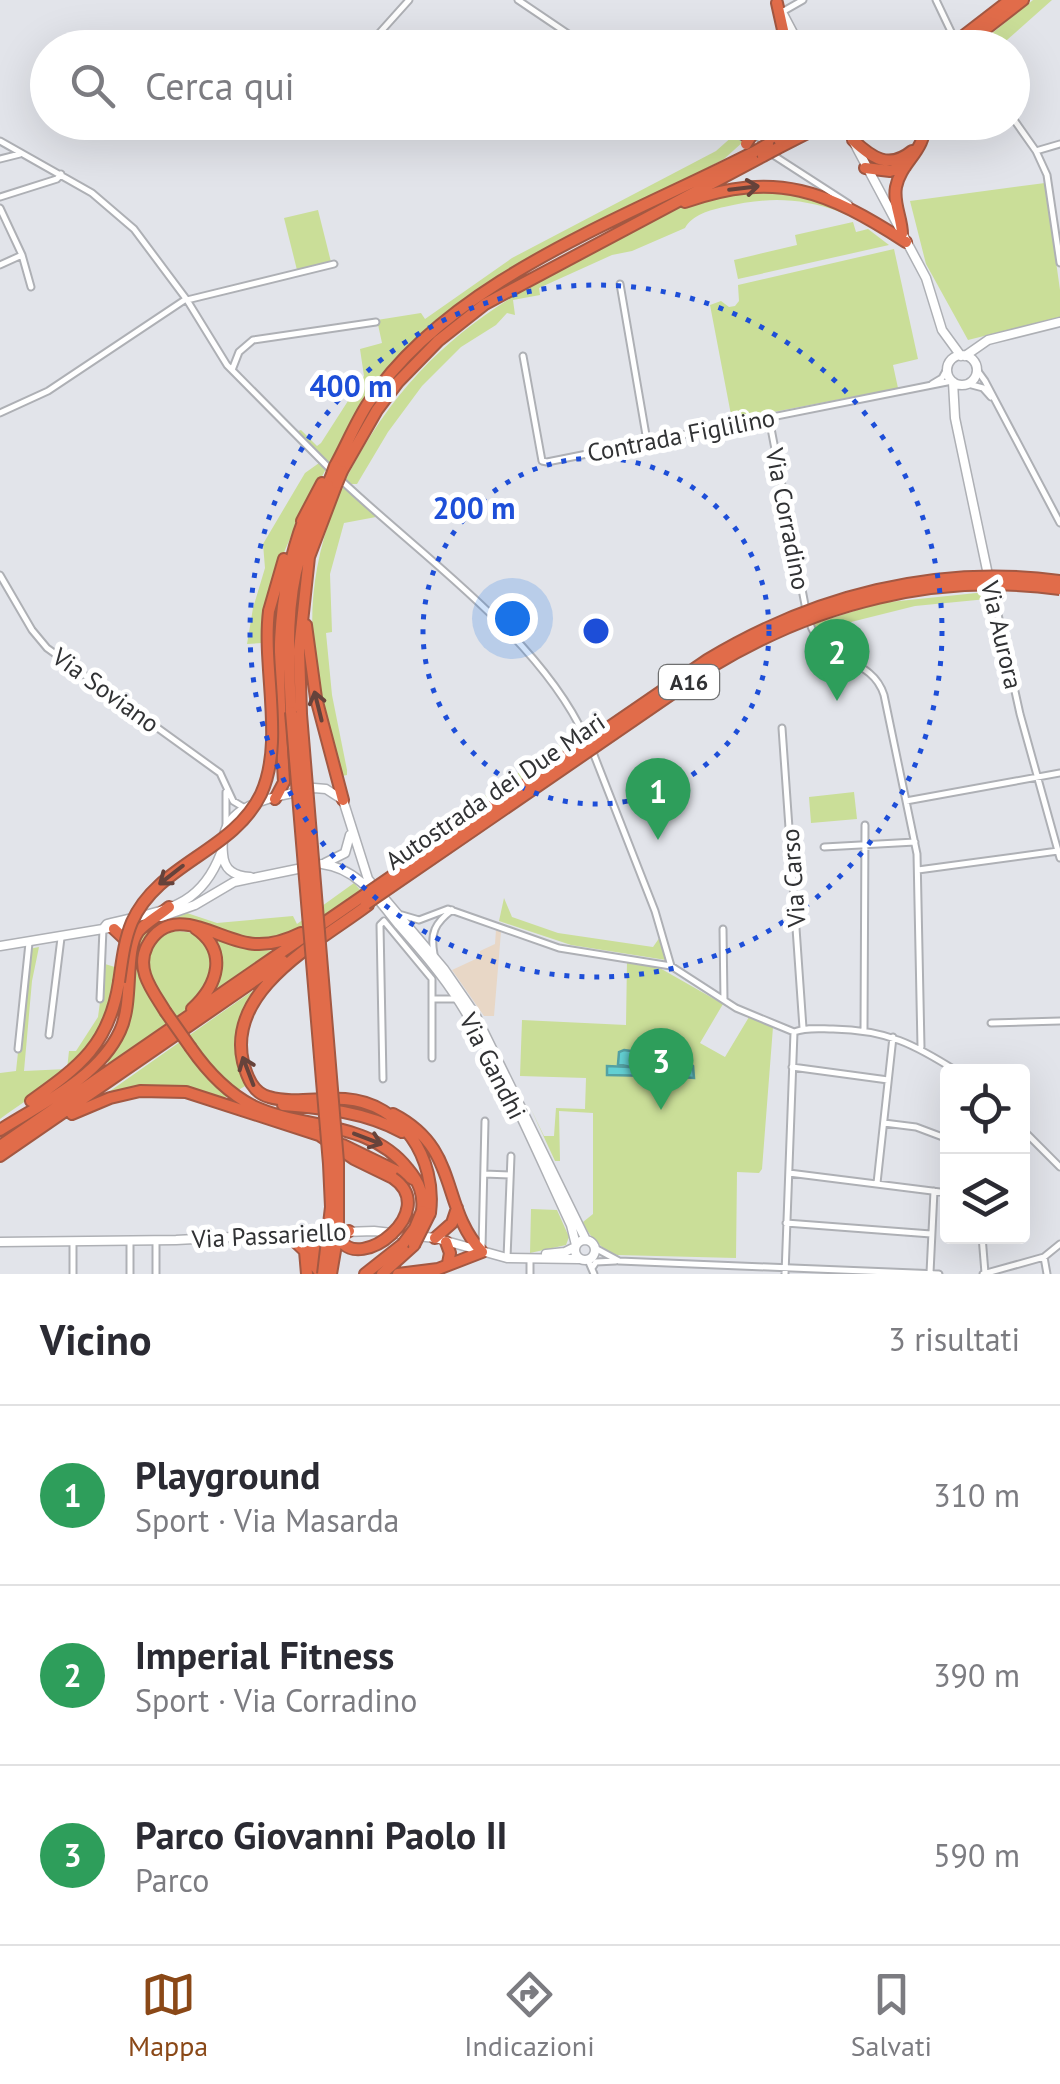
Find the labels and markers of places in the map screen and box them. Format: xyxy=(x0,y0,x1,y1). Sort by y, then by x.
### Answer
centre of rings xyxy=(578,613,614,649)
pin: 2 xyxy=(804,618,870,701)
pin: 1 xyxy=(626,758,690,840)
pin: 3 xyxy=(628,1028,694,1110)

